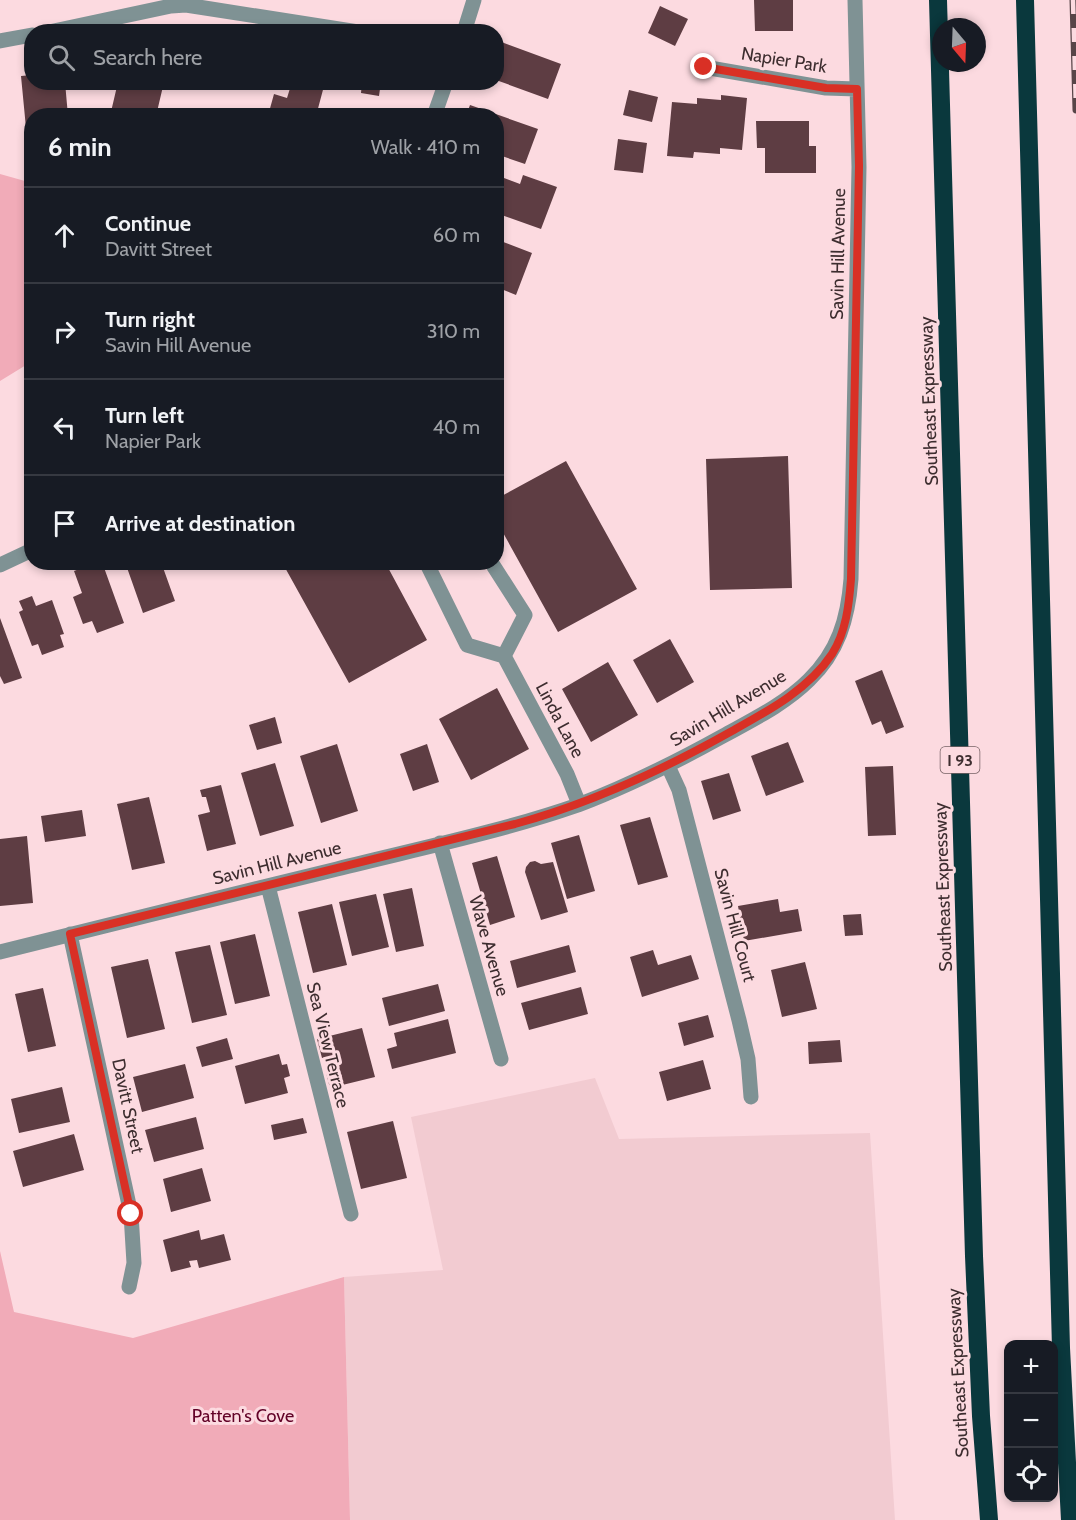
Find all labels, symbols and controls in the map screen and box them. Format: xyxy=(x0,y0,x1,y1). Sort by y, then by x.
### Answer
north arrow xyxy=(932,18,986,72)
search box xyxy=(24,24,504,90)
icon: search xyxy=(45,41,78,74)
street label: Napier Park xyxy=(740,42,829,78)
text: Search here xyxy=(93,44,202,71)
route end xyxy=(690,53,716,79)
text: 6 min xyxy=(48,131,112,163)
text: Walk · 410 m xyxy=(371,135,480,159)
street label: Savin Hill Avenue xyxy=(826,188,850,320)
text: Continue xyxy=(105,210,191,237)
icon: ahead xyxy=(48,219,81,252)
text: 60 m xyxy=(433,223,480,247)
text: Davitt Street xyxy=(105,237,212,261)
text: Turn right xyxy=(105,306,195,333)
icon: right xyxy=(48,315,81,348)
street label: Southeast Expressway xyxy=(915,316,943,486)
text: 310 m xyxy=(427,319,480,343)
text: Savin Hill Avenue xyxy=(105,333,251,357)
text: Turn left xyxy=(105,402,184,429)
icon: left xyxy=(48,411,81,444)
text: 40 m xyxy=(432,415,480,439)
text: Napier Park xyxy=(105,429,201,453)
icon: arrive xyxy=(48,507,81,540)
text: Arrive at destination xyxy=(105,510,295,537)
street label: Savin Hill Avenue xyxy=(666,665,790,751)
street label: Linda Lane xyxy=(531,678,589,762)
road number: I 93 xyxy=(940,747,980,773)
street label: Southeast Expressway xyxy=(929,802,957,972)
street label: Savin Hill Avenue xyxy=(210,836,344,890)
street label: Savin Hill Court xyxy=(709,866,761,984)
street label: Wave Avenue xyxy=(464,893,514,999)
street label: Sea View Terrace xyxy=(302,980,354,1110)
street label: Davitt Street xyxy=(107,1057,149,1155)
route start xyxy=(117,1200,143,1226)
street label: Southeast Expressway xyxy=(943,1288,973,1458)
map controls xyxy=(1004,1340,1058,1502)
button: + xyxy=(1004,1340,1058,1394)
button: − xyxy=(1004,1394,1058,1448)
park label: Patten's Cove xyxy=(192,1405,294,1427)
button: locate xyxy=(1004,1448,1058,1502)

